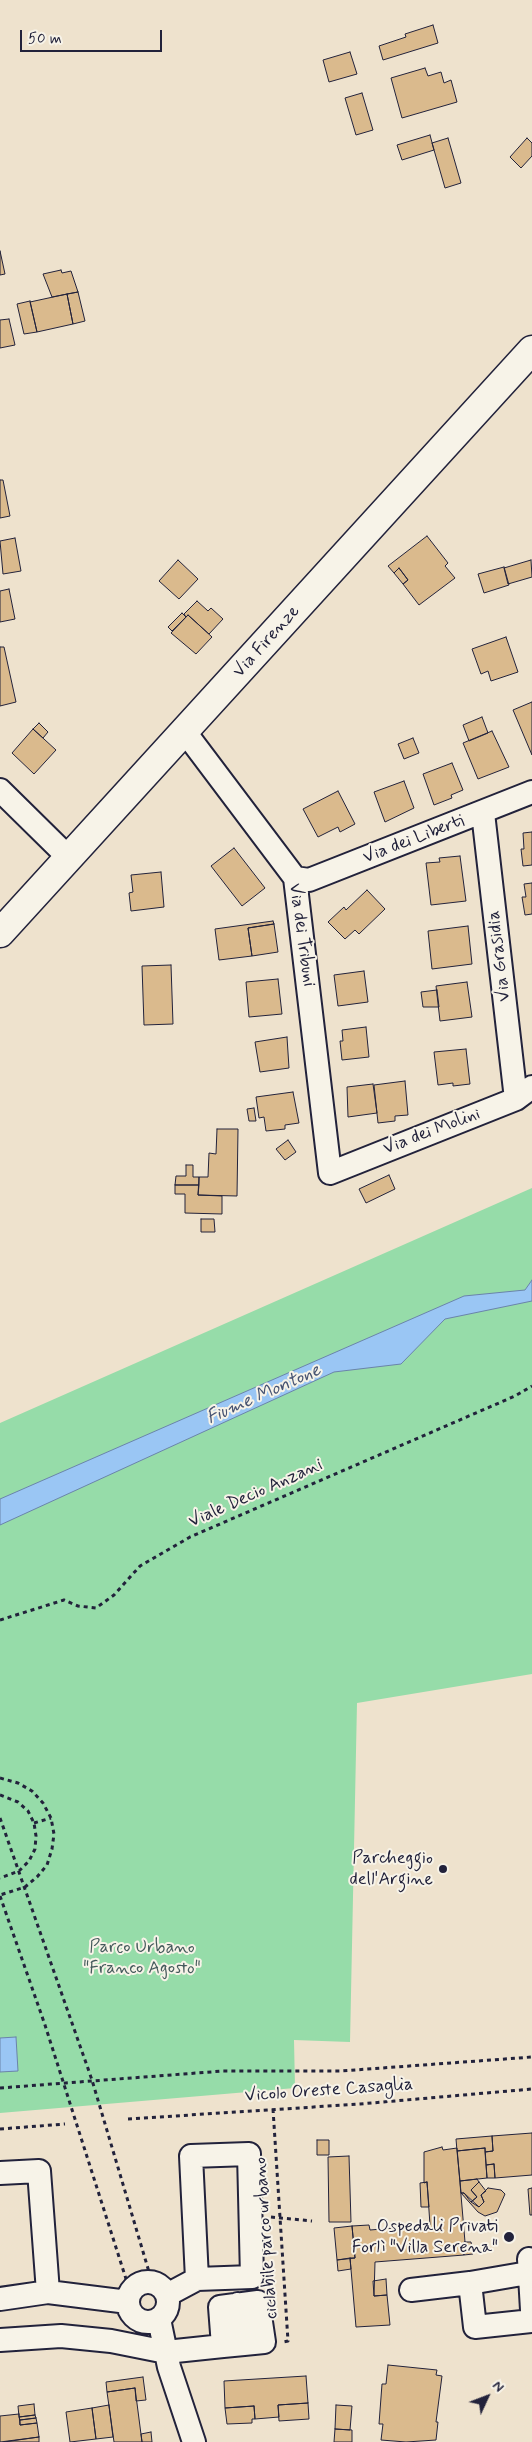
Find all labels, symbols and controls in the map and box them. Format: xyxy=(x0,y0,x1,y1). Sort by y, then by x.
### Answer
scale bar xyxy=(22,20,165,52)
text: 50 m xyxy=(28,29,62,49)
street label: Via Firenze xyxy=(229,601,305,683)
street label: Via dei Liberti xyxy=(360,811,468,869)
street label: Via dei Tribuni xyxy=(283,882,319,988)
street label: Via Grasidia xyxy=(484,909,516,1003)
street label: Via dei Molini xyxy=(380,1104,484,1160)
water label: Fiume Montone xyxy=(203,1360,325,1430)
street label: Viale Decio Anzani xyxy=(186,1455,326,1533)
place label: Parcheggio dell'Argine xyxy=(349,1848,433,1890)
marker: Parcheggio dell'Argine xyxy=(437,1863,449,1875)
park label: Parco Urbano "Franco Agosto" xyxy=(83,1937,201,1980)
street label: Vicolo Oreste Casaglia xyxy=(244,2074,414,2108)
street label: ciclabile parco urbano xyxy=(251,2156,283,2320)
place label: Ospedali Privati Forlì "Villa Serena" xyxy=(352,2216,498,2258)
marker: Ospedali Privati Forlì "Villa Serena" xyxy=(502,2230,516,2244)
north arrow xyxy=(462,2372,512,2422)
text: N xyxy=(488,2377,508,2396)

